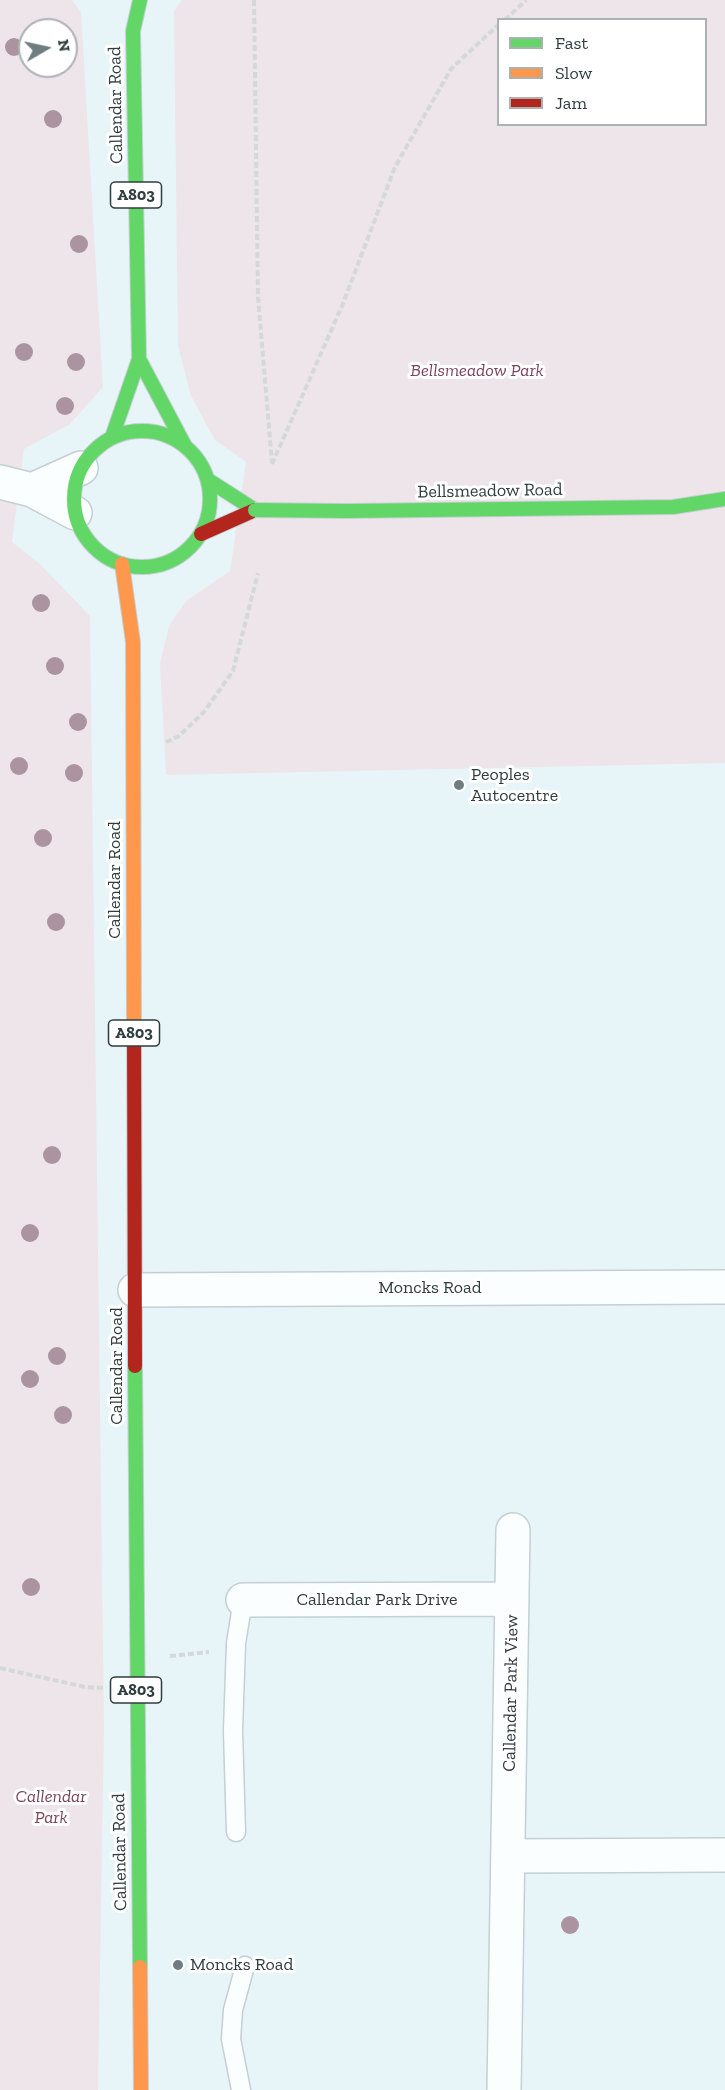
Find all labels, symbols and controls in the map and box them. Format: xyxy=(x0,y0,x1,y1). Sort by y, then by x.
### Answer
north arrow xyxy=(18,18,78,78)
legend xyxy=(497,18,707,126)
text: Fast xyxy=(555,32,588,54)
text: N xyxy=(54,38,75,53)
street label: Callendar Road xyxy=(104,46,128,164)
text: Slow xyxy=(555,62,592,84)
text: Jam xyxy=(555,92,587,114)
road number: A803 xyxy=(110,182,162,208)
park label: Bellsmeadow Park xyxy=(410,360,544,382)
street label: Bellsmeadow Road xyxy=(417,479,563,503)
place label: Peoples Autocentre xyxy=(471,764,558,806)
marker: Peoples Autocentre xyxy=(452,778,466,792)
street label: Callendar Road xyxy=(104,821,126,939)
road number: A803 xyxy=(108,1020,160,1046)
street label: Moncks Road xyxy=(378,1277,482,1299)
street label: Callendar Road xyxy=(106,1307,128,1425)
street label: Callendar Park Drive xyxy=(296,1589,458,1611)
street label: Callendar Park View xyxy=(499,1614,523,1772)
road number: A803 xyxy=(110,1677,162,1703)
park label: Callendar Park xyxy=(16,1786,86,1828)
street label: Callendar Road xyxy=(108,1793,132,1911)
place label: Moncks Road xyxy=(190,1954,293,1976)
marker: Moncks Road xyxy=(171,1958,185,1972)

